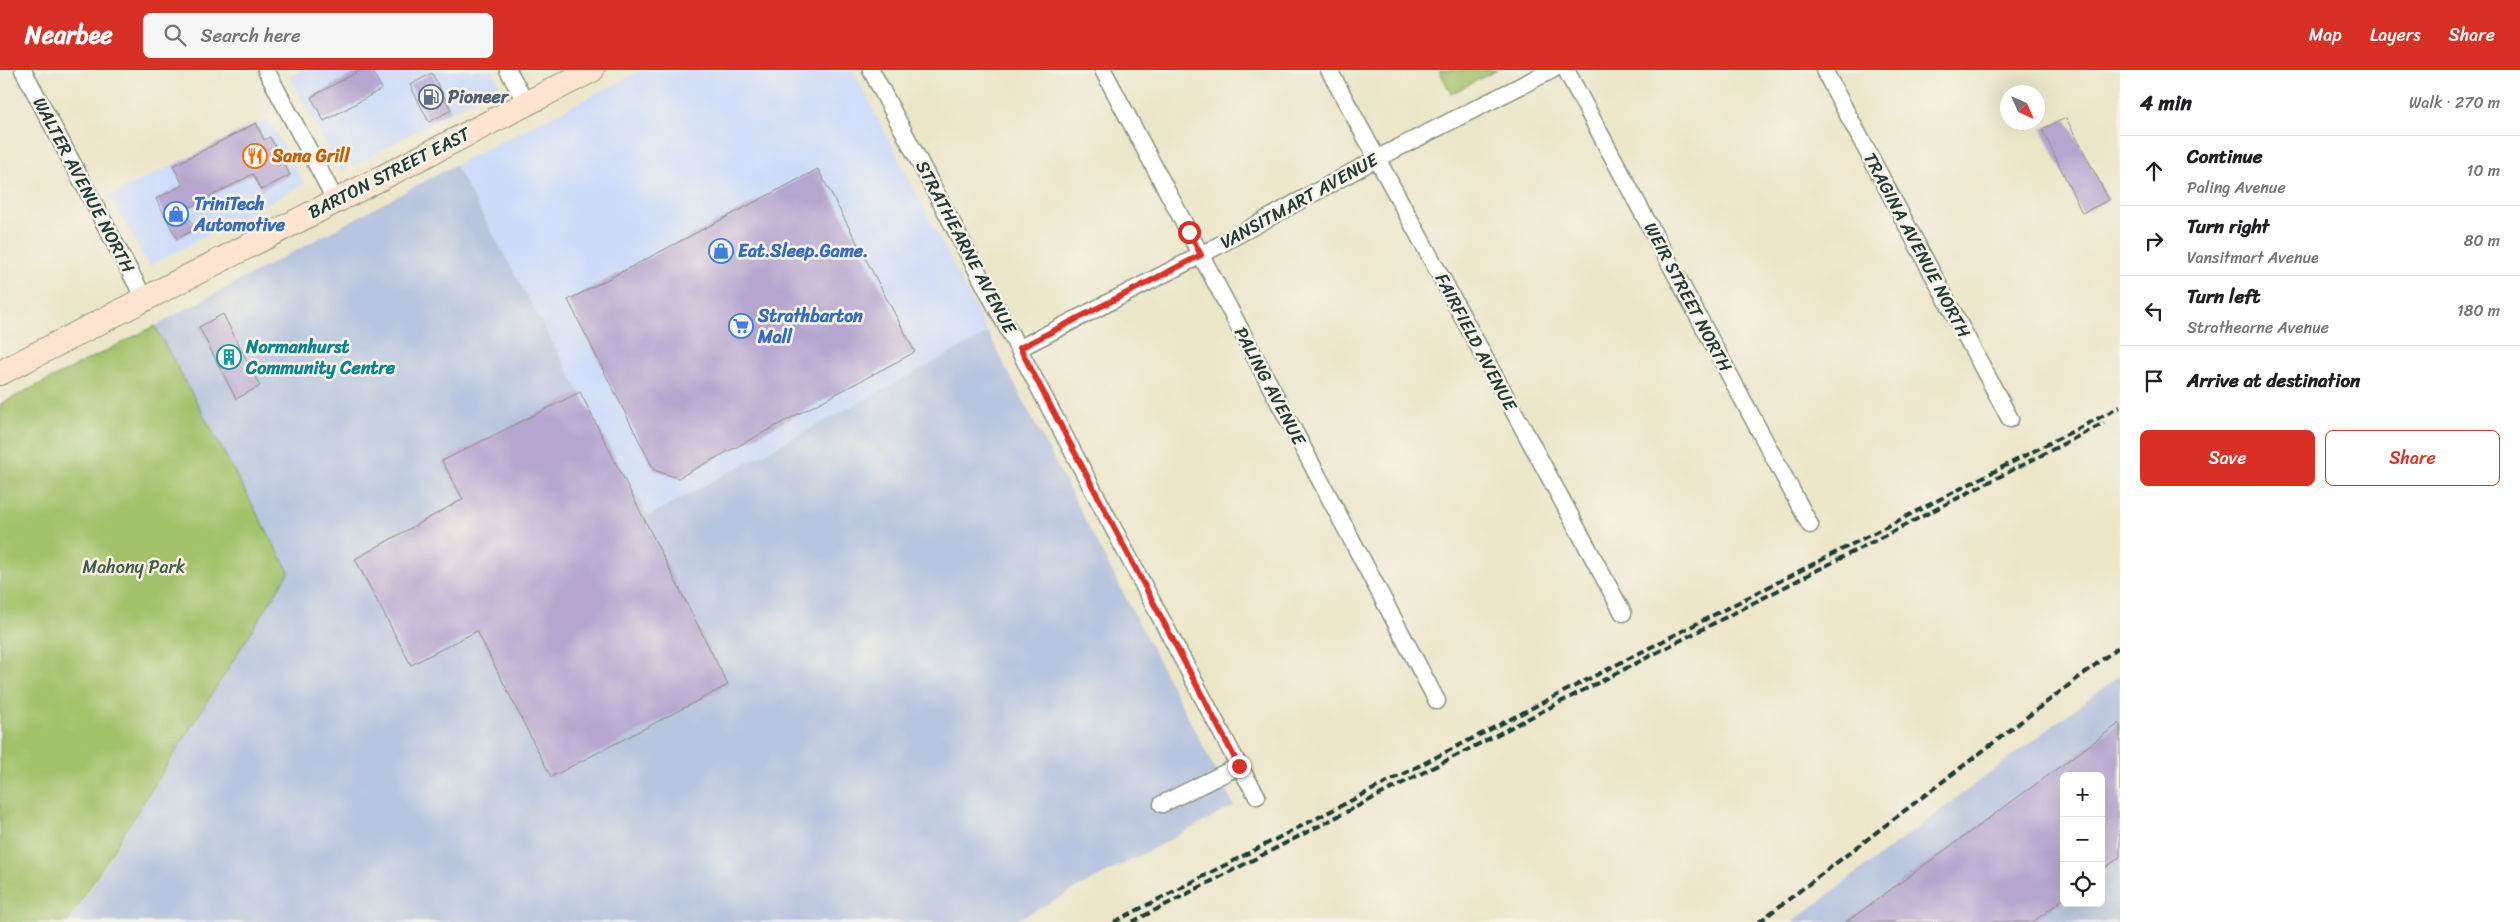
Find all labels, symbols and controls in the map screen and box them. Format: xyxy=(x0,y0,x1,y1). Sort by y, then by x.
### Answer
search box xyxy=(143,13,493,58)
text: Nearbee xyxy=(25,14,113,56)
text: Search here xyxy=(201,19,301,52)
text: Map xyxy=(2309,19,2342,51)
text: Layers xyxy=(2370,19,2421,51)
text: Share xyxy=(2449,19,2495,51)
icon: search xyxy=(161,21,189,49)
place label: Pioneer xyxy=(448,81,510,113)
fuel station icon: Pioneer xyxy=(418,84,444,110)
text: 4 min xyxy=(2140,84,2192,122)
north arrow xyxy=(2000,85,2045,130)
text: Walk · 270 m xyxy=(2409,88,2500,117)
street label: WALTER AVENUE NORTH xyxy=(24,91,144,279)
street label: BARTON STREET EAST xyxy=(302,118,477,228)
place label: Sana Grill xyxy=(271,140,350,172)
text: Continue xyxy=(2187,140,2263,173)
restaurant icon: Sana Grill xyxy=(242,143,268,169)
street label: VANSITMART AVENUE xyxy=(1214,144,1385,258)
street label: TRAGINA AVENUE NORTH xyxy=(1854,146,1980,344)
street label: STRATHEARNE AVENUE xyxy=(907,154,1026,340)
text: 10 m xyxy=(2467,156,2500,185)
icon: ahead xyxy=(2140,157,2168,185)
text: Paling Avenue xyxy=(2187,173,2286,202)
place label: TriniTech Automotive xyxy=(193,188,286,241)
shop icon: TriniTech Automotive xyxy=(163,201,189,227)
text: Turn right xyxy=(2187,210,2269,243)
street label: WEIR STREET NORTH xyxy=(1635,216,1741,378)
route start xyxy=(1178,221,1201,244)
text: 80 m xyxy=(2464,226,2500,255)
icon: right xyxy=(2140,227,2168,255)
place label: Eat.Sleep.Game. xyxy=(738,235,868,267)
shop icon: Eat.Sleep.Game. xyxy=(708,238,734,264)
text: Vansitmart Avenue xyxy=(2187,243,2319,272)
street label: FAIRFIELD AVENUE xyxy=(1426,267,1526,418)
text: Turn left xyxy=(2187,280,2260,313)
text: 180 m xyxy=(2457,296,2500,325)
icon: left xyxy=(2140,297,2168,325)
place label: Strathbarton Mall xyxy=(757,300,863,353)
supermarket icon: Strathbarton Mall xyxy=(728,313,754,339)
text: Strathearne Avenue xyxy=(2187,313,2329,342)
street label: PALING AVENUE xyxy=(1225,321,1315,452)
place label: Normanhurst Community Centre xyxy=(245,331,396,384)
building icon: Normanhurst Community Centre xyxy=(216,344,242,370)
text: Arrive at destination xyxy=(2187,364,2360,397)
icon: arrive xyxy=(2140,367,2168,395)
button: Save xyxy=(2140,430,2315,486)
button: Share xyxy=(2325,430,2500,486)
park label: Mahony Park xyxy=(83,551,186,583)
route end xyxy=(1228,755,1251,778)
map controls xyxy=(2060,772,2105,907)
button: + xyxy=(2060,772,2105,817)
button: − xyxy=(2060,817,2105,862)
button: locate xyxy=(2060,862,2105,907)

